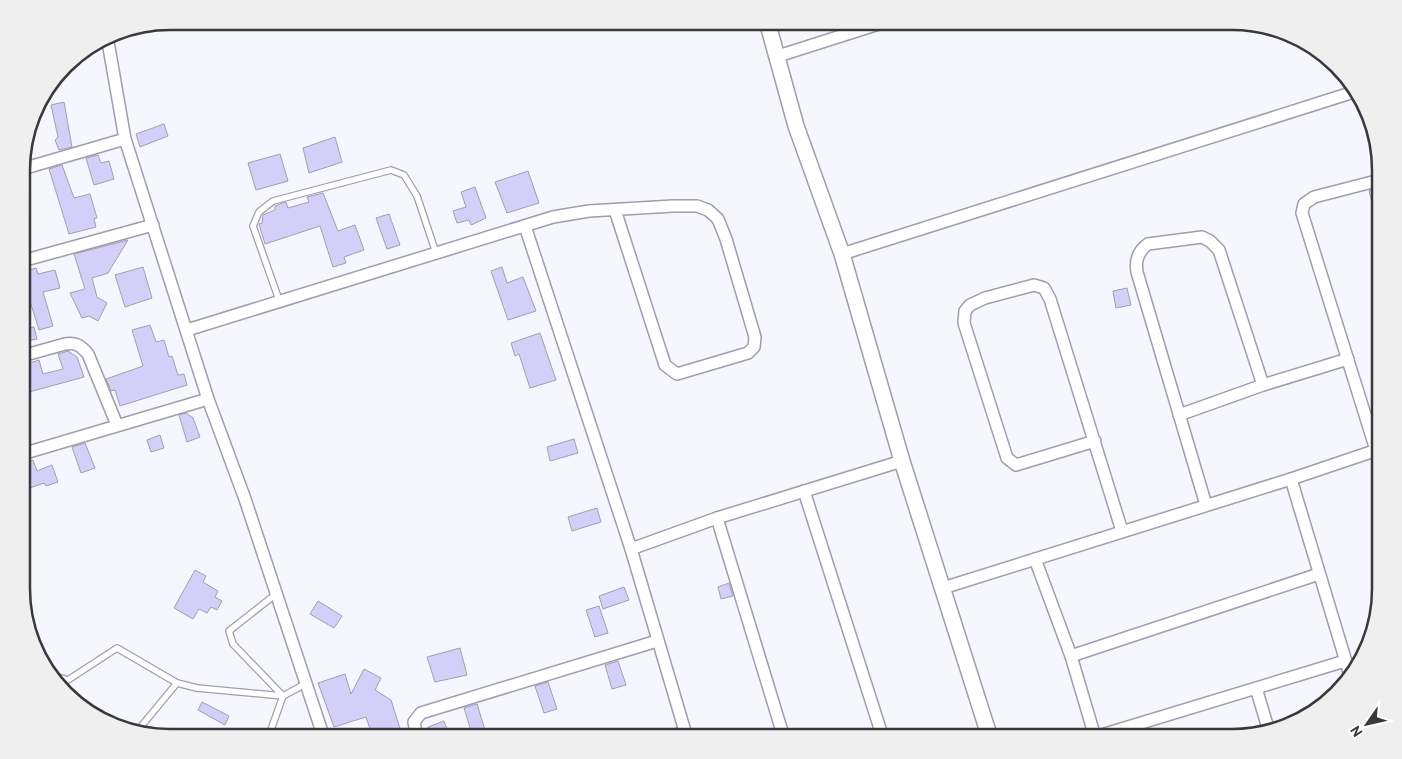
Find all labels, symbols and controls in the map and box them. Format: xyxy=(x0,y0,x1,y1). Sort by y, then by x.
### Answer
north arrow xyxy=(1342,699,1392,749)
text: N xyxy=(1348,722,1367,739)

